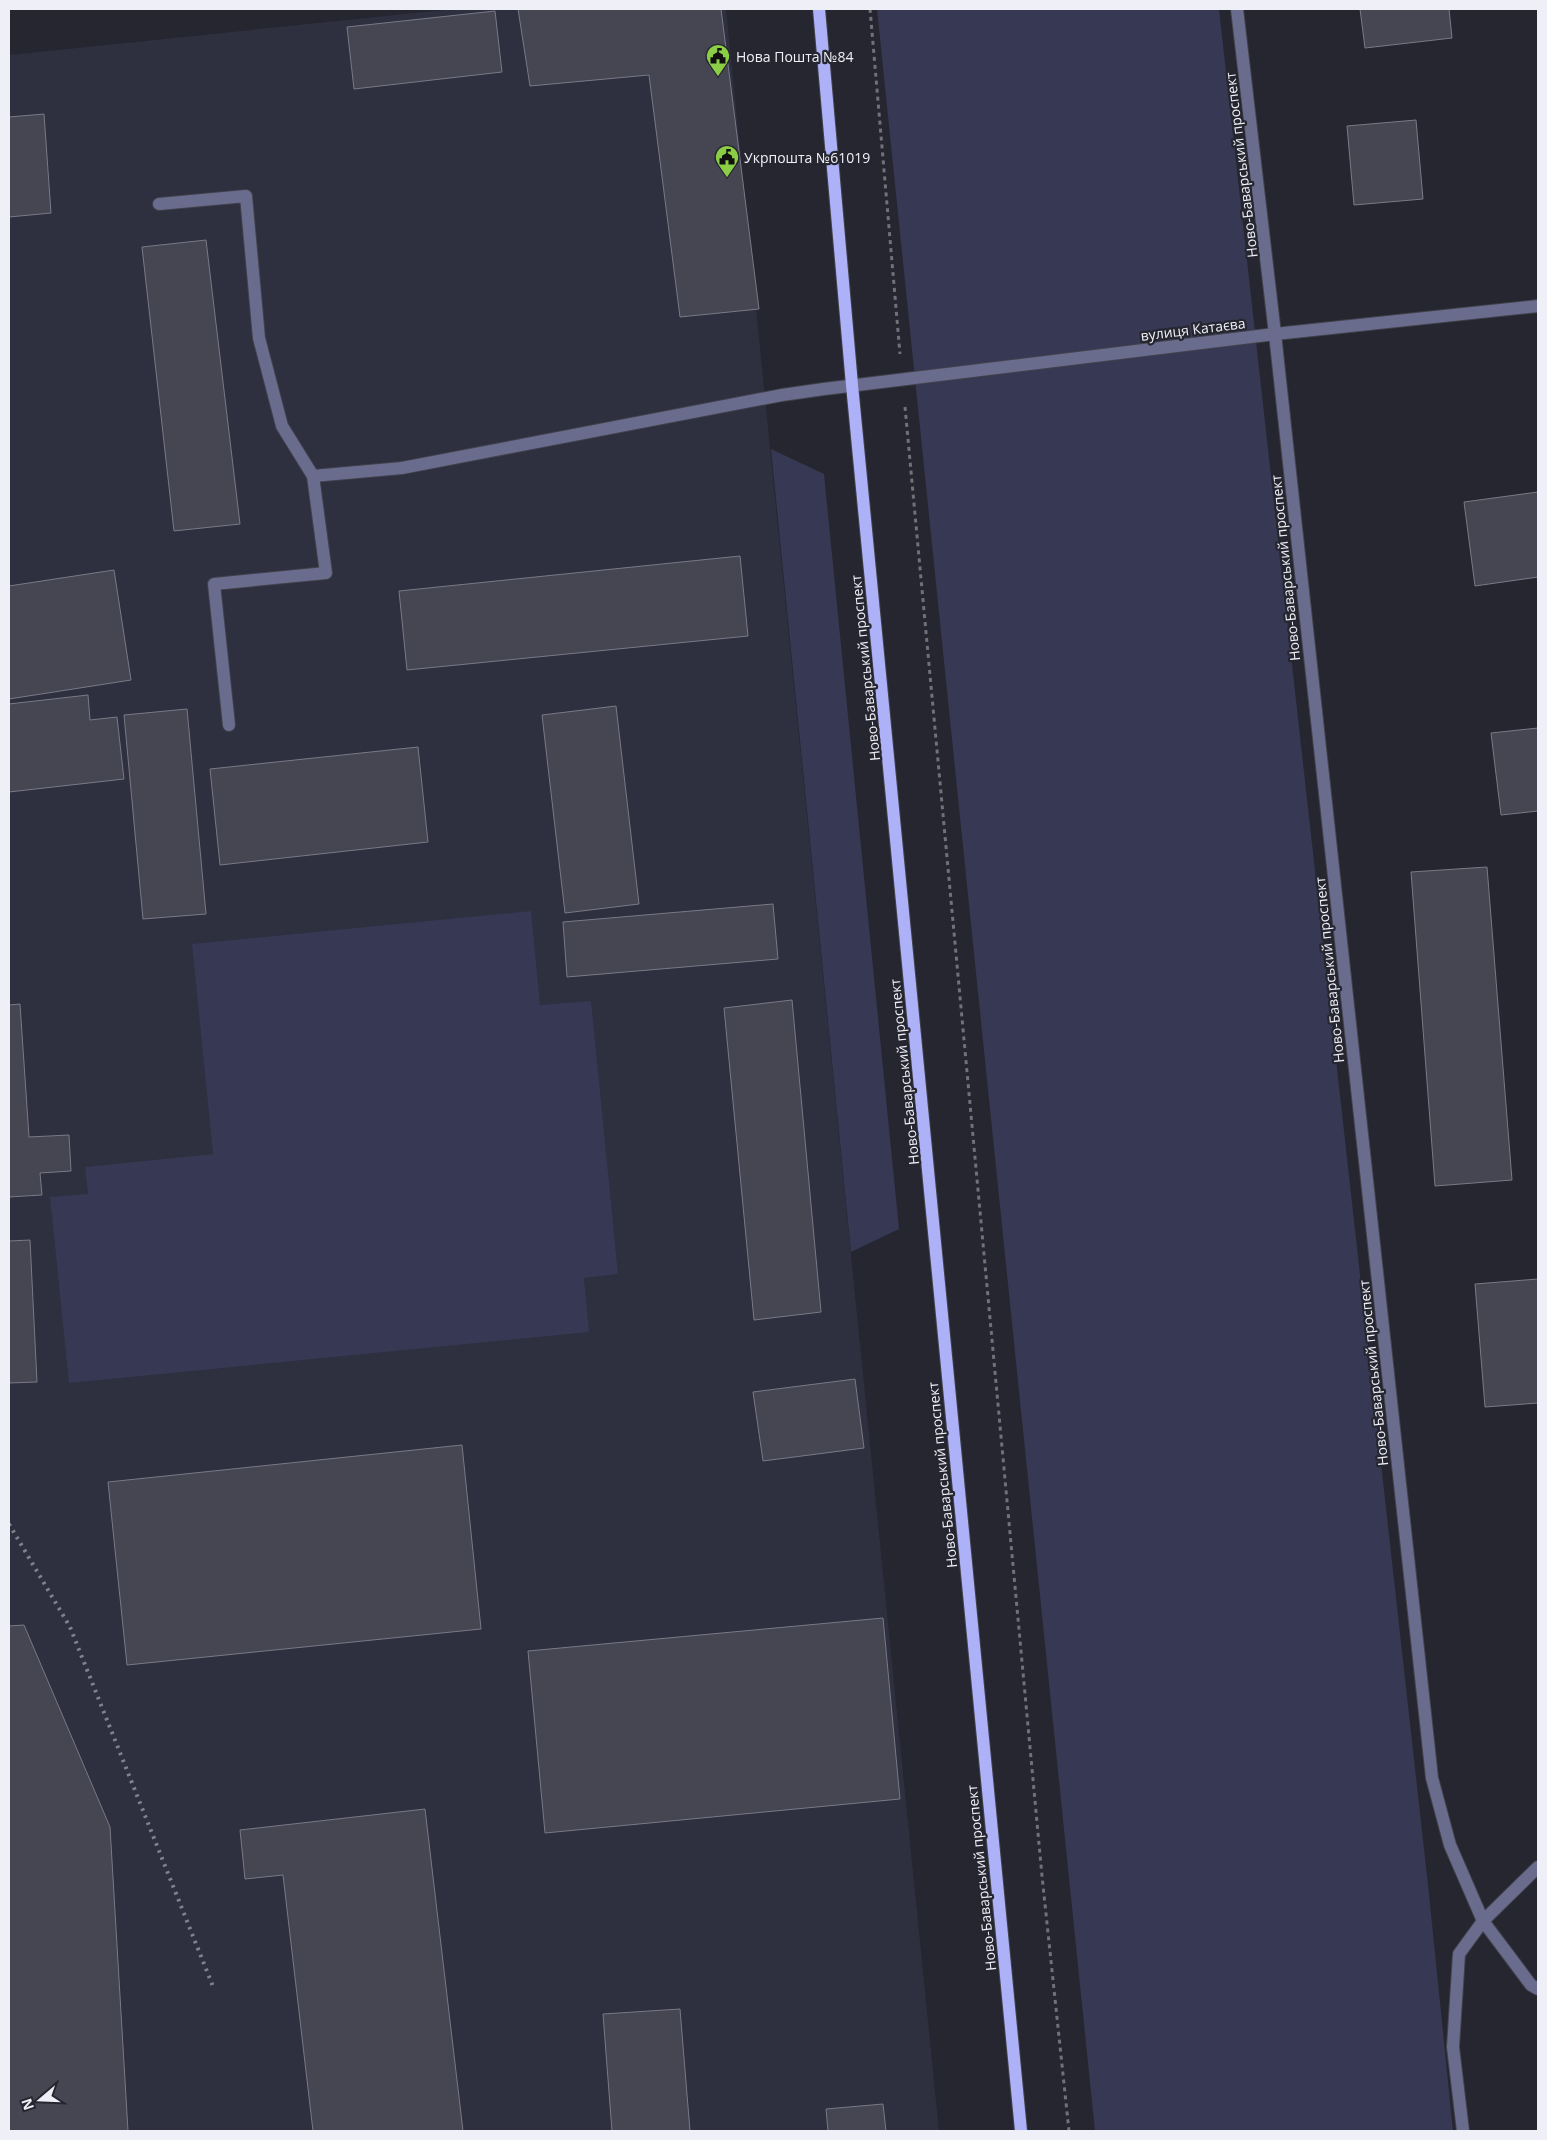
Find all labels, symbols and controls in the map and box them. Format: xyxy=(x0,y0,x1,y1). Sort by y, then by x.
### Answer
public building icon: Нова Пошта №84 xyxy=(705,43,731,77)
place label: Нова Пошта №84 xyxy=(736,47,854,66)
street label: Ново-Баварський проспект xyxy=(1220,71,1262,259)
public building icon: Укрпошта №61019 xyxy=(714,144,740,178)
place label: Укрпошта №61019 xyxy=(744,148,870,167)
street label: вулиця Катаєва xyxy=(1139,313,1247,345)
street label: Ново-Баварський проспект xyxy=(1266,474,1304,662)
street label: Ново-Баварський проспект xyxy=(846,574,884,762)
street label: Ново-Баварський проспект xyxy=(1310,876,1348,1064)
street label: Ново-Баварський проспект xyxy=(885,978,923,1166)
street label: Ново-Баварський проспект xyxy=(1354,1279,1392,1467)
street label: Ново-Баварський проспект xyxy=(923,1381,961,1569)
street label: Ново-Баварський проспект xyxy=(962,1784,1000,1972)
north arrow xyxy=(15,2075,65,2125)
text: N xyxy=(16,2096,38,2113)

